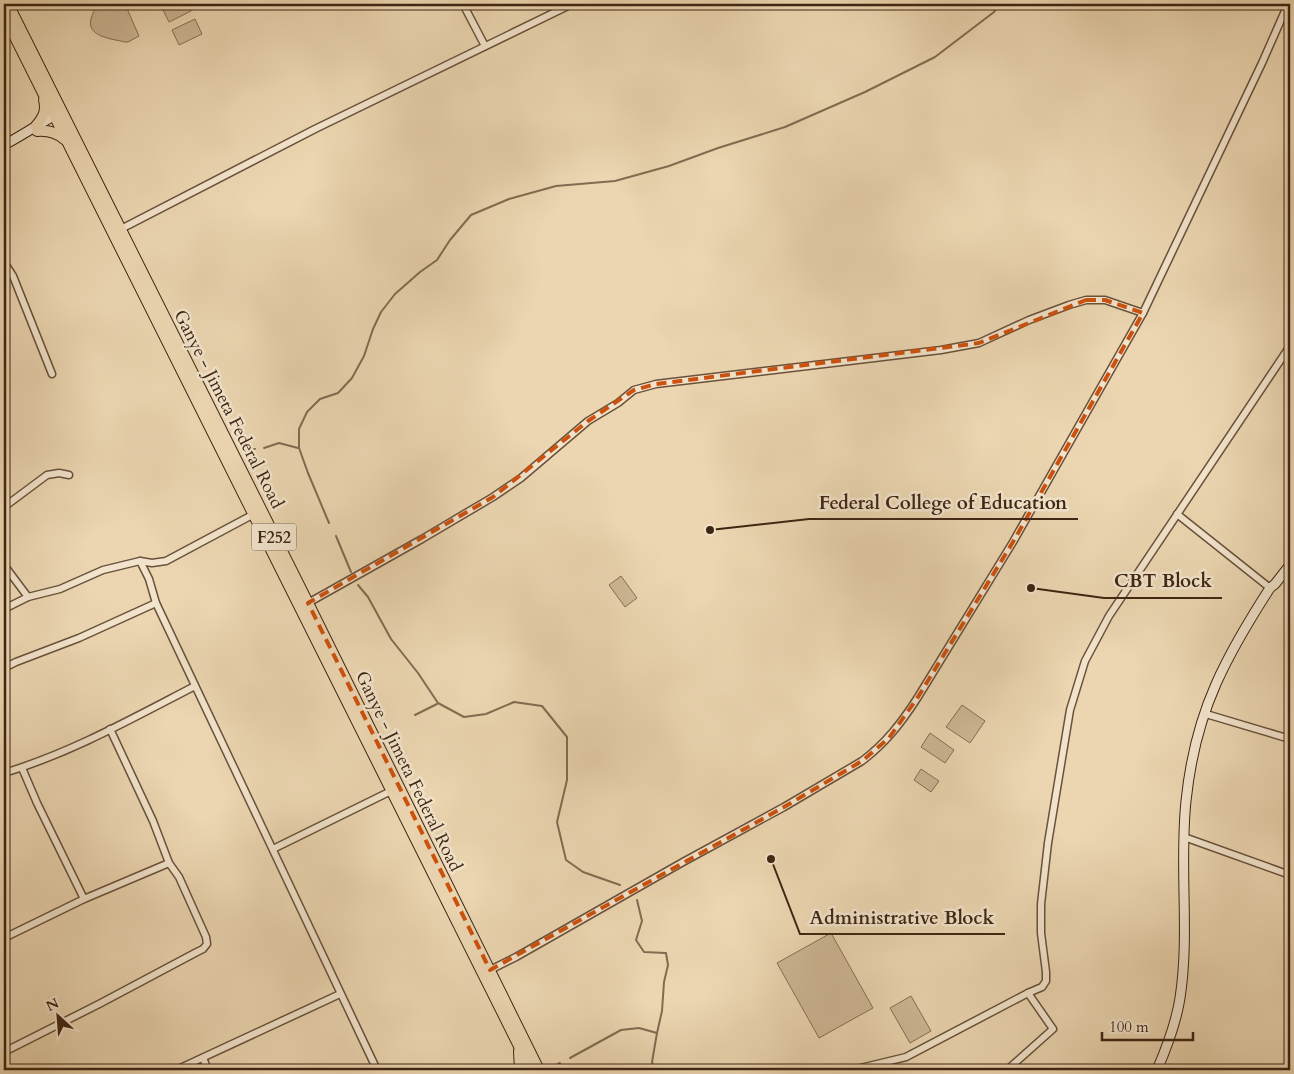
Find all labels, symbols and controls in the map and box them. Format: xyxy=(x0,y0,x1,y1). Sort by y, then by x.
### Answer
street label: Ganye - Jimeta Federal Road xyxy=(167,306,290,513)
callout: Federal College of Education xyxy=(809,485,1078,519)
text: Federal College of Education xyxy=(819,490,1068,516)
road number: F252 xyxy=(252,524,296,550)
callout: CBT Block xyxy=(1104,564,1222,598)
text: CBT Block xyxy=(1114,568,1212,594)
street label: Ganye - Jimeta Federal Road xyxy=(349,667,468,876)
callout: Administrative Block xyxy=(800,900,1005,934)
text: Administrative Block xyxy=(810,905,995,931)
north arrow xyxy=(32,992,82,1042)
text: N xyxy=(43,994,62,1016)
scale bar xyxy=(1102,1009,1193,1041)
text: 100 m xyxy=(1109,1017,1149,1037)

